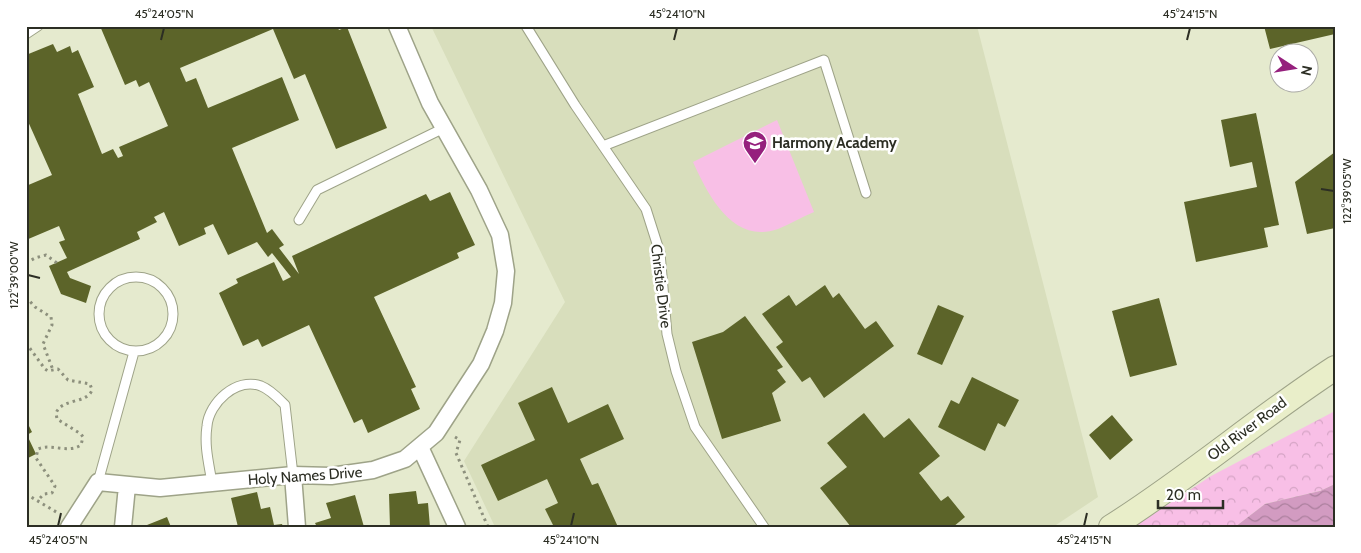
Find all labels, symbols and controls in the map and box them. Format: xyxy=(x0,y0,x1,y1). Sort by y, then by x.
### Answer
text: 45°24'05"N xyxy=(134,6,194,21)
text: 45°24'10"N xyxy=(649,6,705,21)
text: 45°24'15"N xyxy=(1163,6,1217,21)
north arrow xyxy=(1268,42,1318,92)
text: N xyxy=(1297,64,1317,77)
school or university icon: Harmony Academy xyxy=(742,130,768,164)
place label: Harmony Academy xyxy=(772,134,898,152)
text: 122°39'05"W xyxy=(1339,158,1354,224)
text: 122°39'00"W xyxy=(6,241,21,309)
street label: Christie Drive xyxy=(647,243,675,329)
street label: Old River Road xyxy=(1204,393,1290,465)
street label: Holy Names Drive xyxy=(247,463,363,489)
scale bar xyxy=(1158,478,1224,510)
text: 20 m xyxy=(1166,486,1201,504)
text: 45°24'05"N xyxy=(28,532,88,547)
text: 45°24'10"N xyxy=(543,532,599,547)
text: 45°24'15"N xyxy=(1057,532,1111,547)

